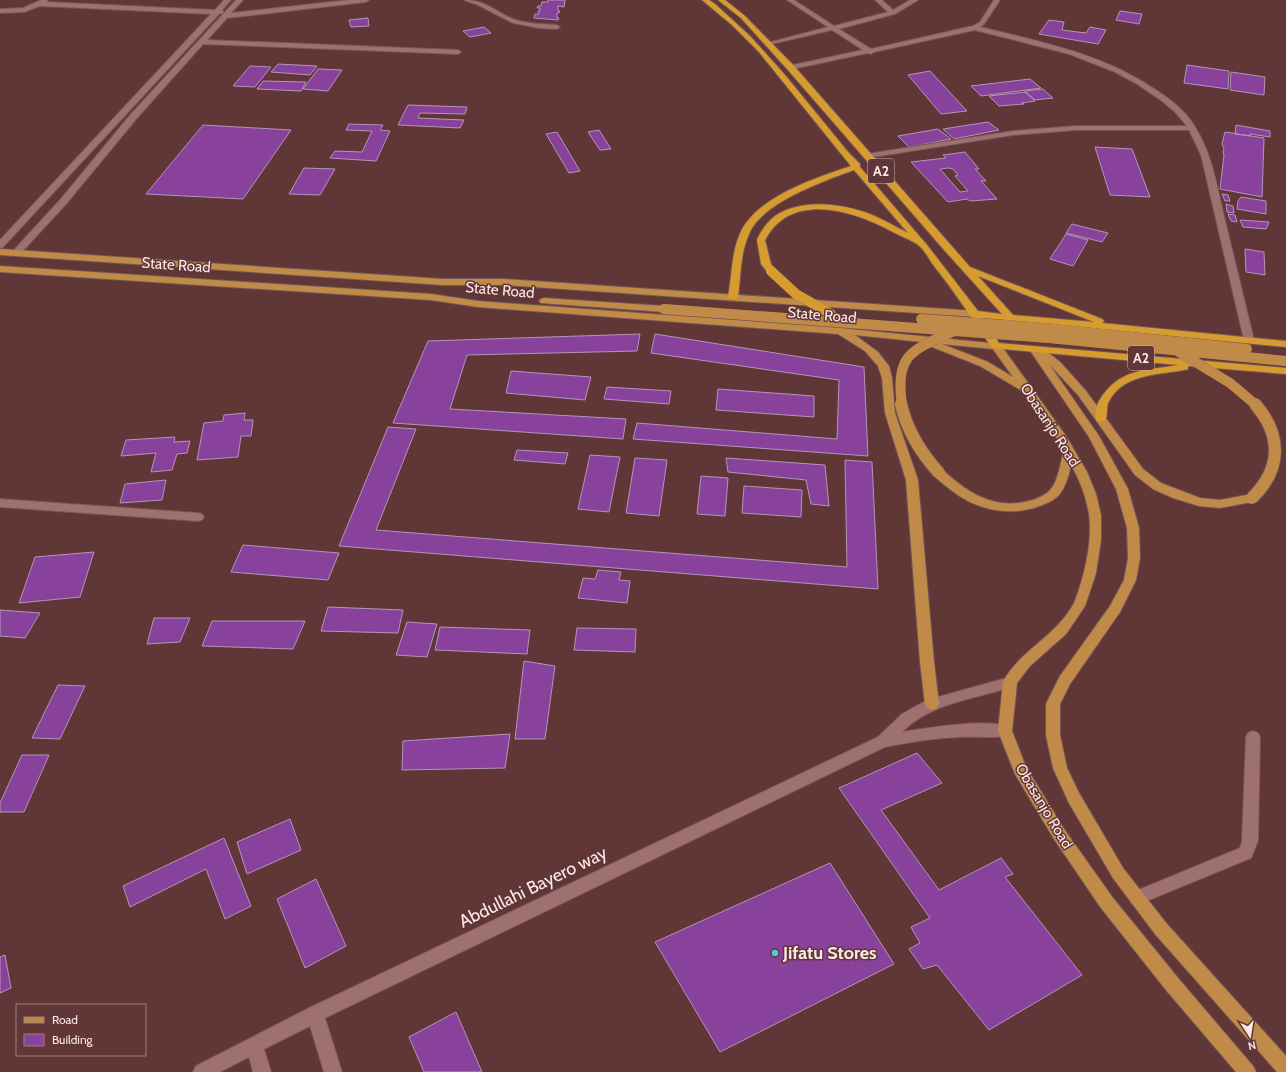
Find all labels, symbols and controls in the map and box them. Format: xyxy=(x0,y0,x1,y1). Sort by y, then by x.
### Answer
road number: A2 xyxy=(868,159,894,183)
street label: State Road xyxy=(141,254,211,276)
street label: State Road xyxy=(465,278,535,302)
street label: State Road xyxy=(787,303,857,327)
road number: A2 xyxy=(1128,346,1154,370)
street label: Obasanjo Road xyxy=(1016,380,1084,470)
street label: Obasanjo Road xyxy=(1012,760,1076,852)
street label: Abdullahi Bayero way xyxy=(455,842,611,932)
place label: Jifatu Stores xyxy=(782,942,877,964)
marker: Jifatu Stores xyxy=(770,948,780,958)
legend xyxy=(16,1004,146,1056)
text: Road xyxy=(52,1012,78,1027)
north arrow xyxy=(1230,1016,1270,1056)
text: Building xyxy=(52,1032,94,1047)
text: N xyxy=(1247,1038,1257,1053)

